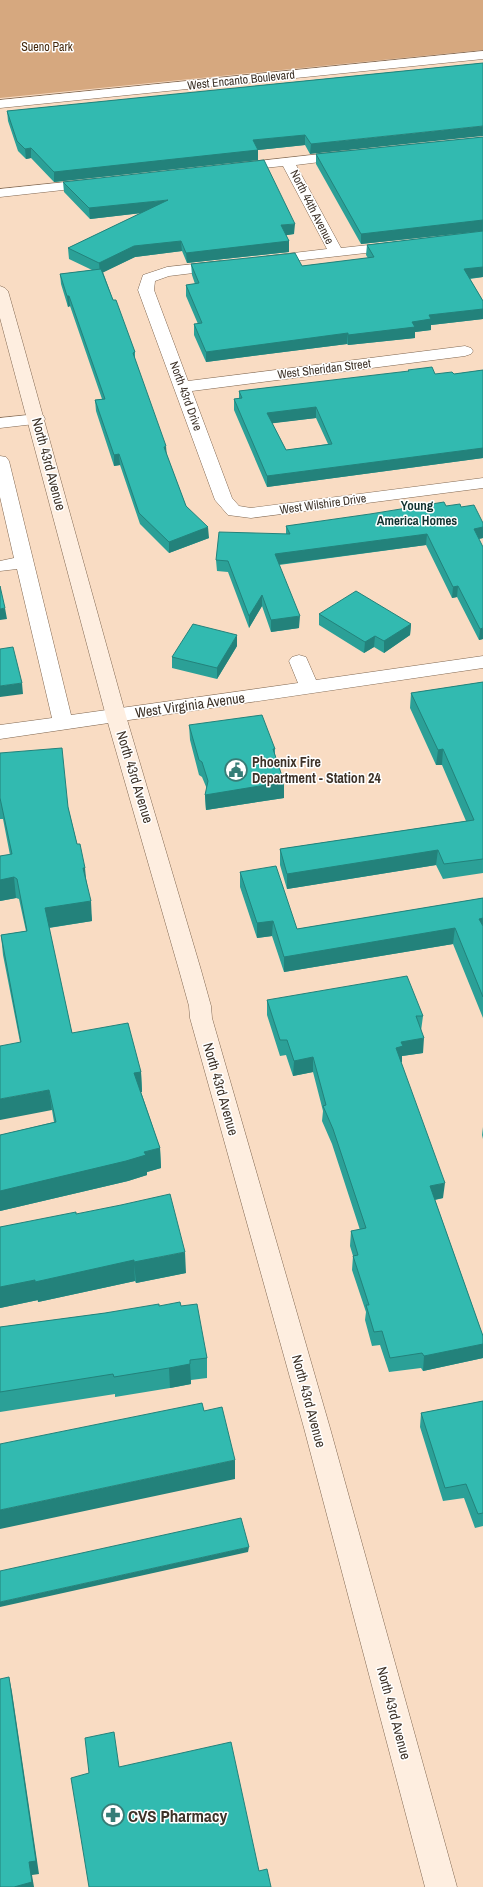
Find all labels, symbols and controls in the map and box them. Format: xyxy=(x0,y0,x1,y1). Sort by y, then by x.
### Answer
park label: Sueno Park xyxy=(21,39,73,55)
street label: West Encanto Boulevard xyxy=(186,66,296,94)
street label: North 44th Avenue xyxy=(286,167,338,247)
street label: West Sheridan Street xyxy=(276,355,372,383)
street label: North 43rd Drive xyxy=(166,359,206,433)
street label: North 43rd Avenue xyxy=(28,416,70,512)
street label: West Wilshire Drive xyxy=(279,490,367,518)
district label: Young America Homes xyxy=(377,497,457,529)
street label: West Virginia Avenue xyxy=(134,688,246,722)
street label: North 43rd Avenue xyxy=(112,729,158,825)
place label: Phoenix Fire Department - Station 24 xyxy=(252,753,381,787)
public building icon: Phoenix Fire Department - Station 24 xyxy=(223,757,249,783)
street label: North 43rd Avenue xyxy=(199,1041,243,1137)
street label: North 43rd Avenue xyxy=(288,1353,330,1449)
street label: North 43rd Avenue xyxy=(373,1665,415,1761)
pharmacy icon: CVS Pharmacy xyxy=(100,1802,126,1828)
place label: CVS Pharmacy xyxy=(128,1804,227,1827)

